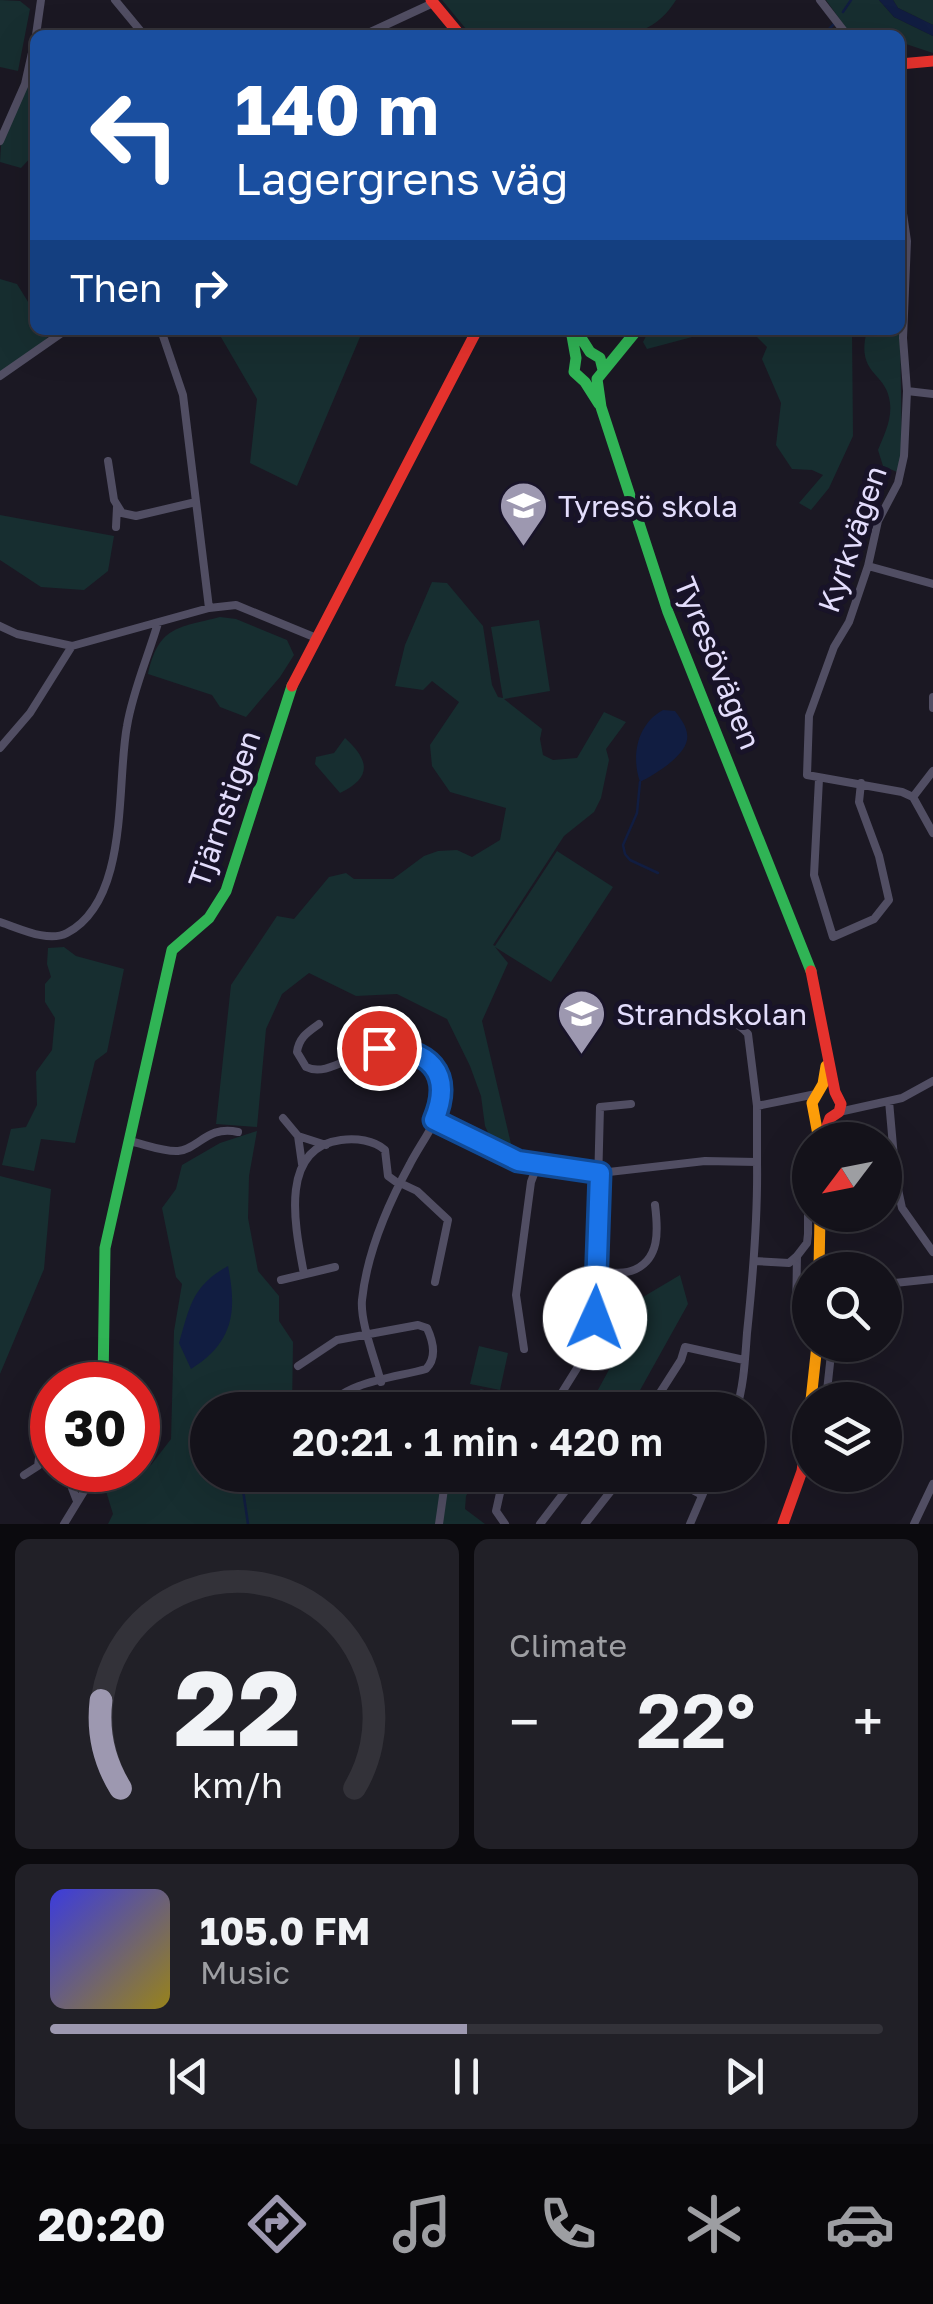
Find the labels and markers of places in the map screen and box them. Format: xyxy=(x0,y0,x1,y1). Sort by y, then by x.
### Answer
school or university icon: Tyresö skola xyxy=(497,480,549,548)
place label: Tyresö skola xyxy=(558,488,738,524)
school or university icon: Strandskolan xyxy=(555,988,607,1056)
place label: Strandskolan xyxy=(616,996,807,1032)
pin xyxy=(337,1006,422,1091)

